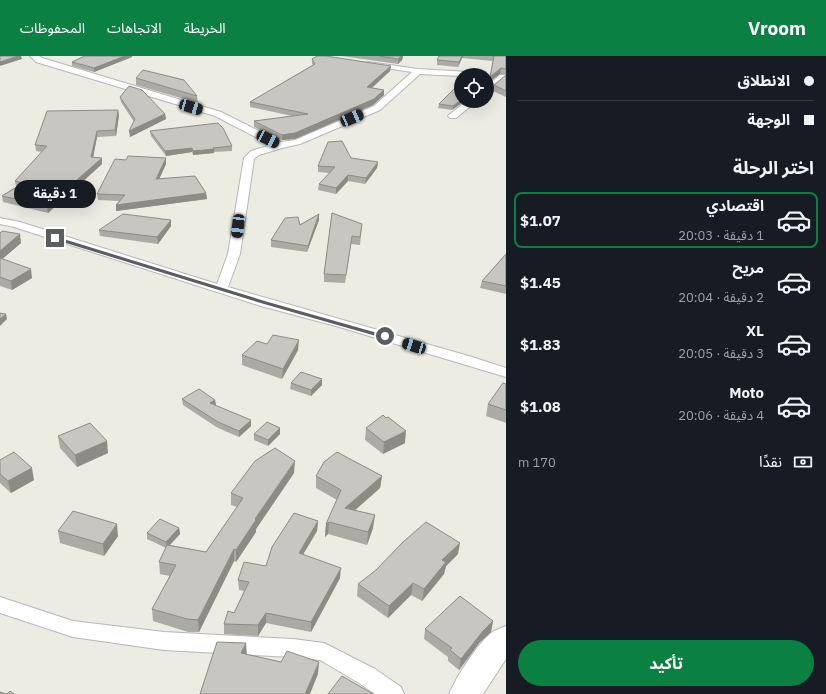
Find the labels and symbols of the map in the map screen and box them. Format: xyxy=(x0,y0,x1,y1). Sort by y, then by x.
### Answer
car xyxy=(178,98,204,116)
car xyxy=(339,108,365,128)
car xyxy=(255,128,281,150)
callout: 1 دقيقة xyxy=(14,180,96,208)
car xyxy=(231,213,245,239)
route end xyxy=(46,229,64,247)
route start xyxy=(376,327,394,345)
car xyxy=(401,337,427,355)

